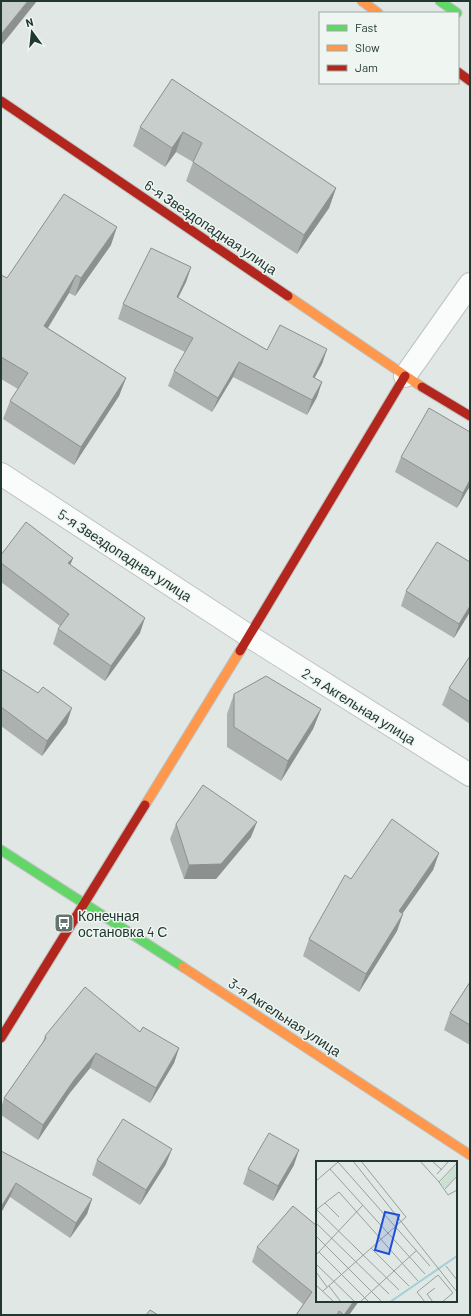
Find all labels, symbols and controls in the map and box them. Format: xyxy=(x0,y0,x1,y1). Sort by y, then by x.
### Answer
north arrow xyxy=(12,12,52,52)
legend xyxy=(319,12,459,84)
text: N xyxy=(24,15,35,29)
text: Fast xyxy=(355,20,378,34)
text: Slow xyxy=(355,40,380,54)
text: Jam xyxy=(355,60,378,74)
street label: 6-я Звездопадная улица xyxy=(141,176,281,278)
street label: 5-я Звездопадная улица xyxy=(55,505,195,605)
street label: 2-я Акгельная улица xyxy=(299,664,419,748)
place label: Конечная остановка 4 С xyxy=(78,907,167,940)
bus stop icon: Конечная остановка 4 С xyxy=(53,912,75,934)
street label: 3-я Акгельная улица xyxy=(226,974,345,1060)
inset map xyxy=(316,1161,457,1302)

